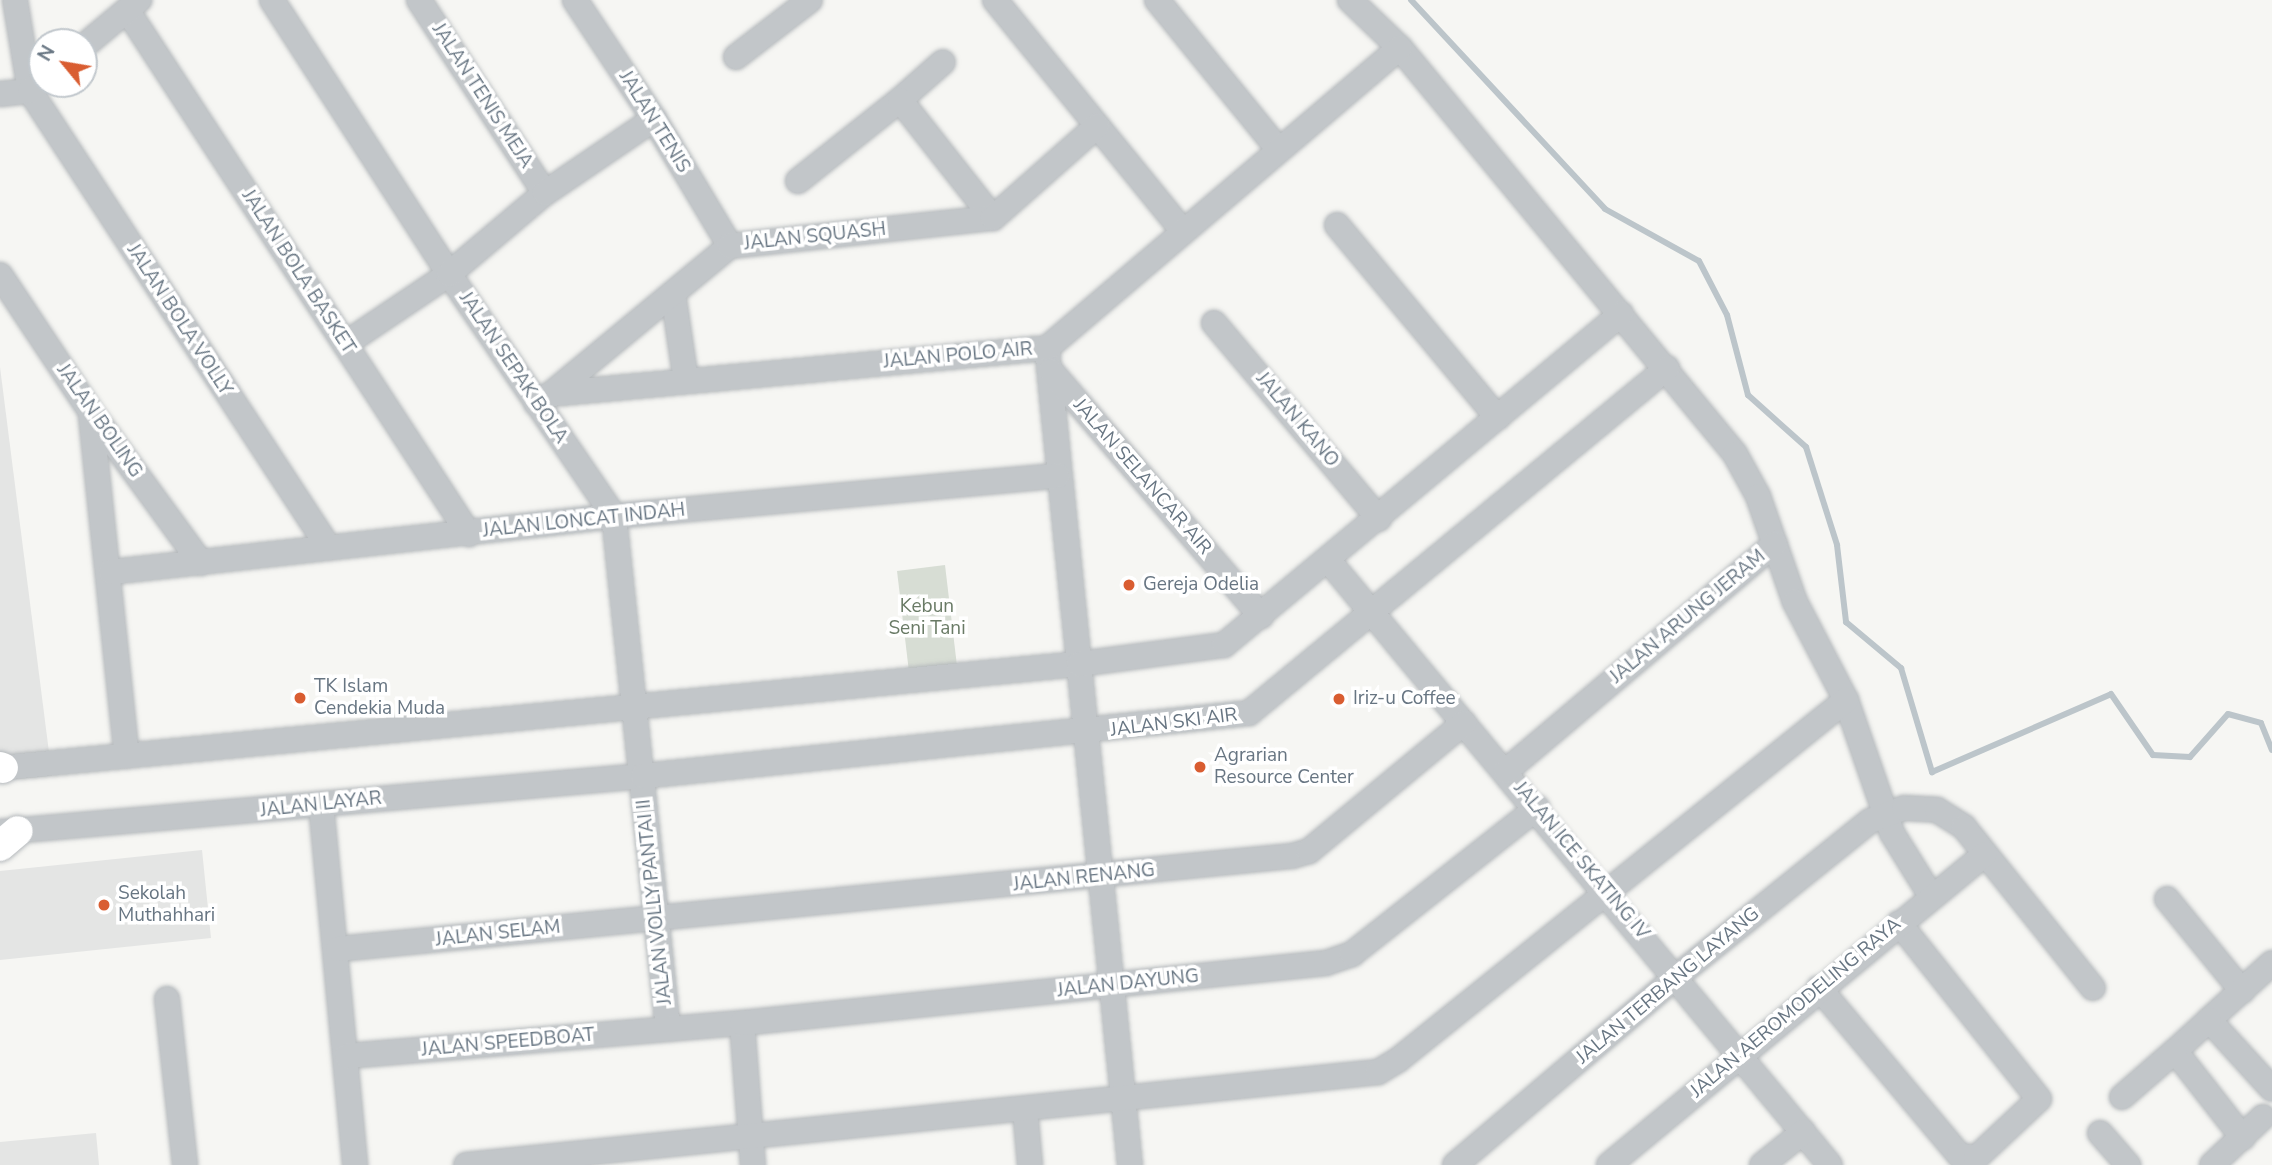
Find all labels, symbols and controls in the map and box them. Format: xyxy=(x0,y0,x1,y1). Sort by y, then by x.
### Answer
street label: JALAN TENIS MEJA xyxy=(427,19,537,173)
north arrow xyxy=(28,28,98,98)
text: N xyxy=(32,41,61,66)
street label: JALAN TENIS xyxy=(614,67,694,177)
street label: JALAN BOLA BASKET xyxy=(236,186,360,358)
street label: JALAN SQUASH xyxy=(743,218,887,256)
street label: JALAN BOLA VOLLY xyxy=(122,240,236,400)
street label: JALAN SEPAK BOLA xyxy=(454,288,572,448)
street label: JALAN POLO AIR xyxy=(882,338,1034,374)
street label: JALAN BOLING xyxy=(51,360,147,482)
street label: JALAN KANO xyxy=(1251,368,1343,472)
street label: JALAN SELANCAR AIR xyxy=(1068,395,1216,559)
street label: JALAN LONCAT INDAH xyxy=(482,499,686,543)
street label: JALAN ARUNG JERAM xyxy=(1606,545,1770,689)
place label: Gereja Odelia xyxy=(1143,574,1259,596)
marker: Gereja Odelia xyxy=(1121,577,1137,593)
park label: Kebun Seni Tani xyxy=(888,596,966,640)
place label: TK Islam Cendekia Muda xyxy=(314,676,445,720)
place label: Iriz-u Coffee xyxy=(1353,688,1456,710)
marker: TK Islam Cendekia Muda xyxy=(292,690,308,706)
marker: Iriz-u Coffee xyxy=(1331,691,1347,707)
street label: JALAN SKI AIR xyxy=(1109,704,1239,742)
place label: Agrarian Resource Center xyxy=(1214,745,1354,789)
marker: Agrarian Resource Center xyxy=(1192,759,1208,775)
street label: JALAN ICE SKATING IV xyxy=(1508,778,1654,944)
street label: JALAN LAYAR xyxy=(259,787,383,823)
street label: JALAN VOLLY PANTAI II xyxy=(633,798,677,1006)
street label: JALAN RENANG xyxy=(1012,859,1156,897)
place label: Sekolah Muthahhari xyxy=(118,883,215,927)
marker: Sekolah Muthahhari xyxy=(96,897,112,913)
street label: JALAN TERBANG LAYANG xyxy=(1572,903,1764,1069)
street label: JALAN AEROMODELING RAYA xyxy=(1686,913,1906,1103)
street label: JALAN SELAM xyxy=(434,916,562,952)
street label: JALAN DAYUNG xyxy=(1056,965,1200,1003)
street label: JALAN SPEEDBOAT xyxy=(420,1024,596,1062)

